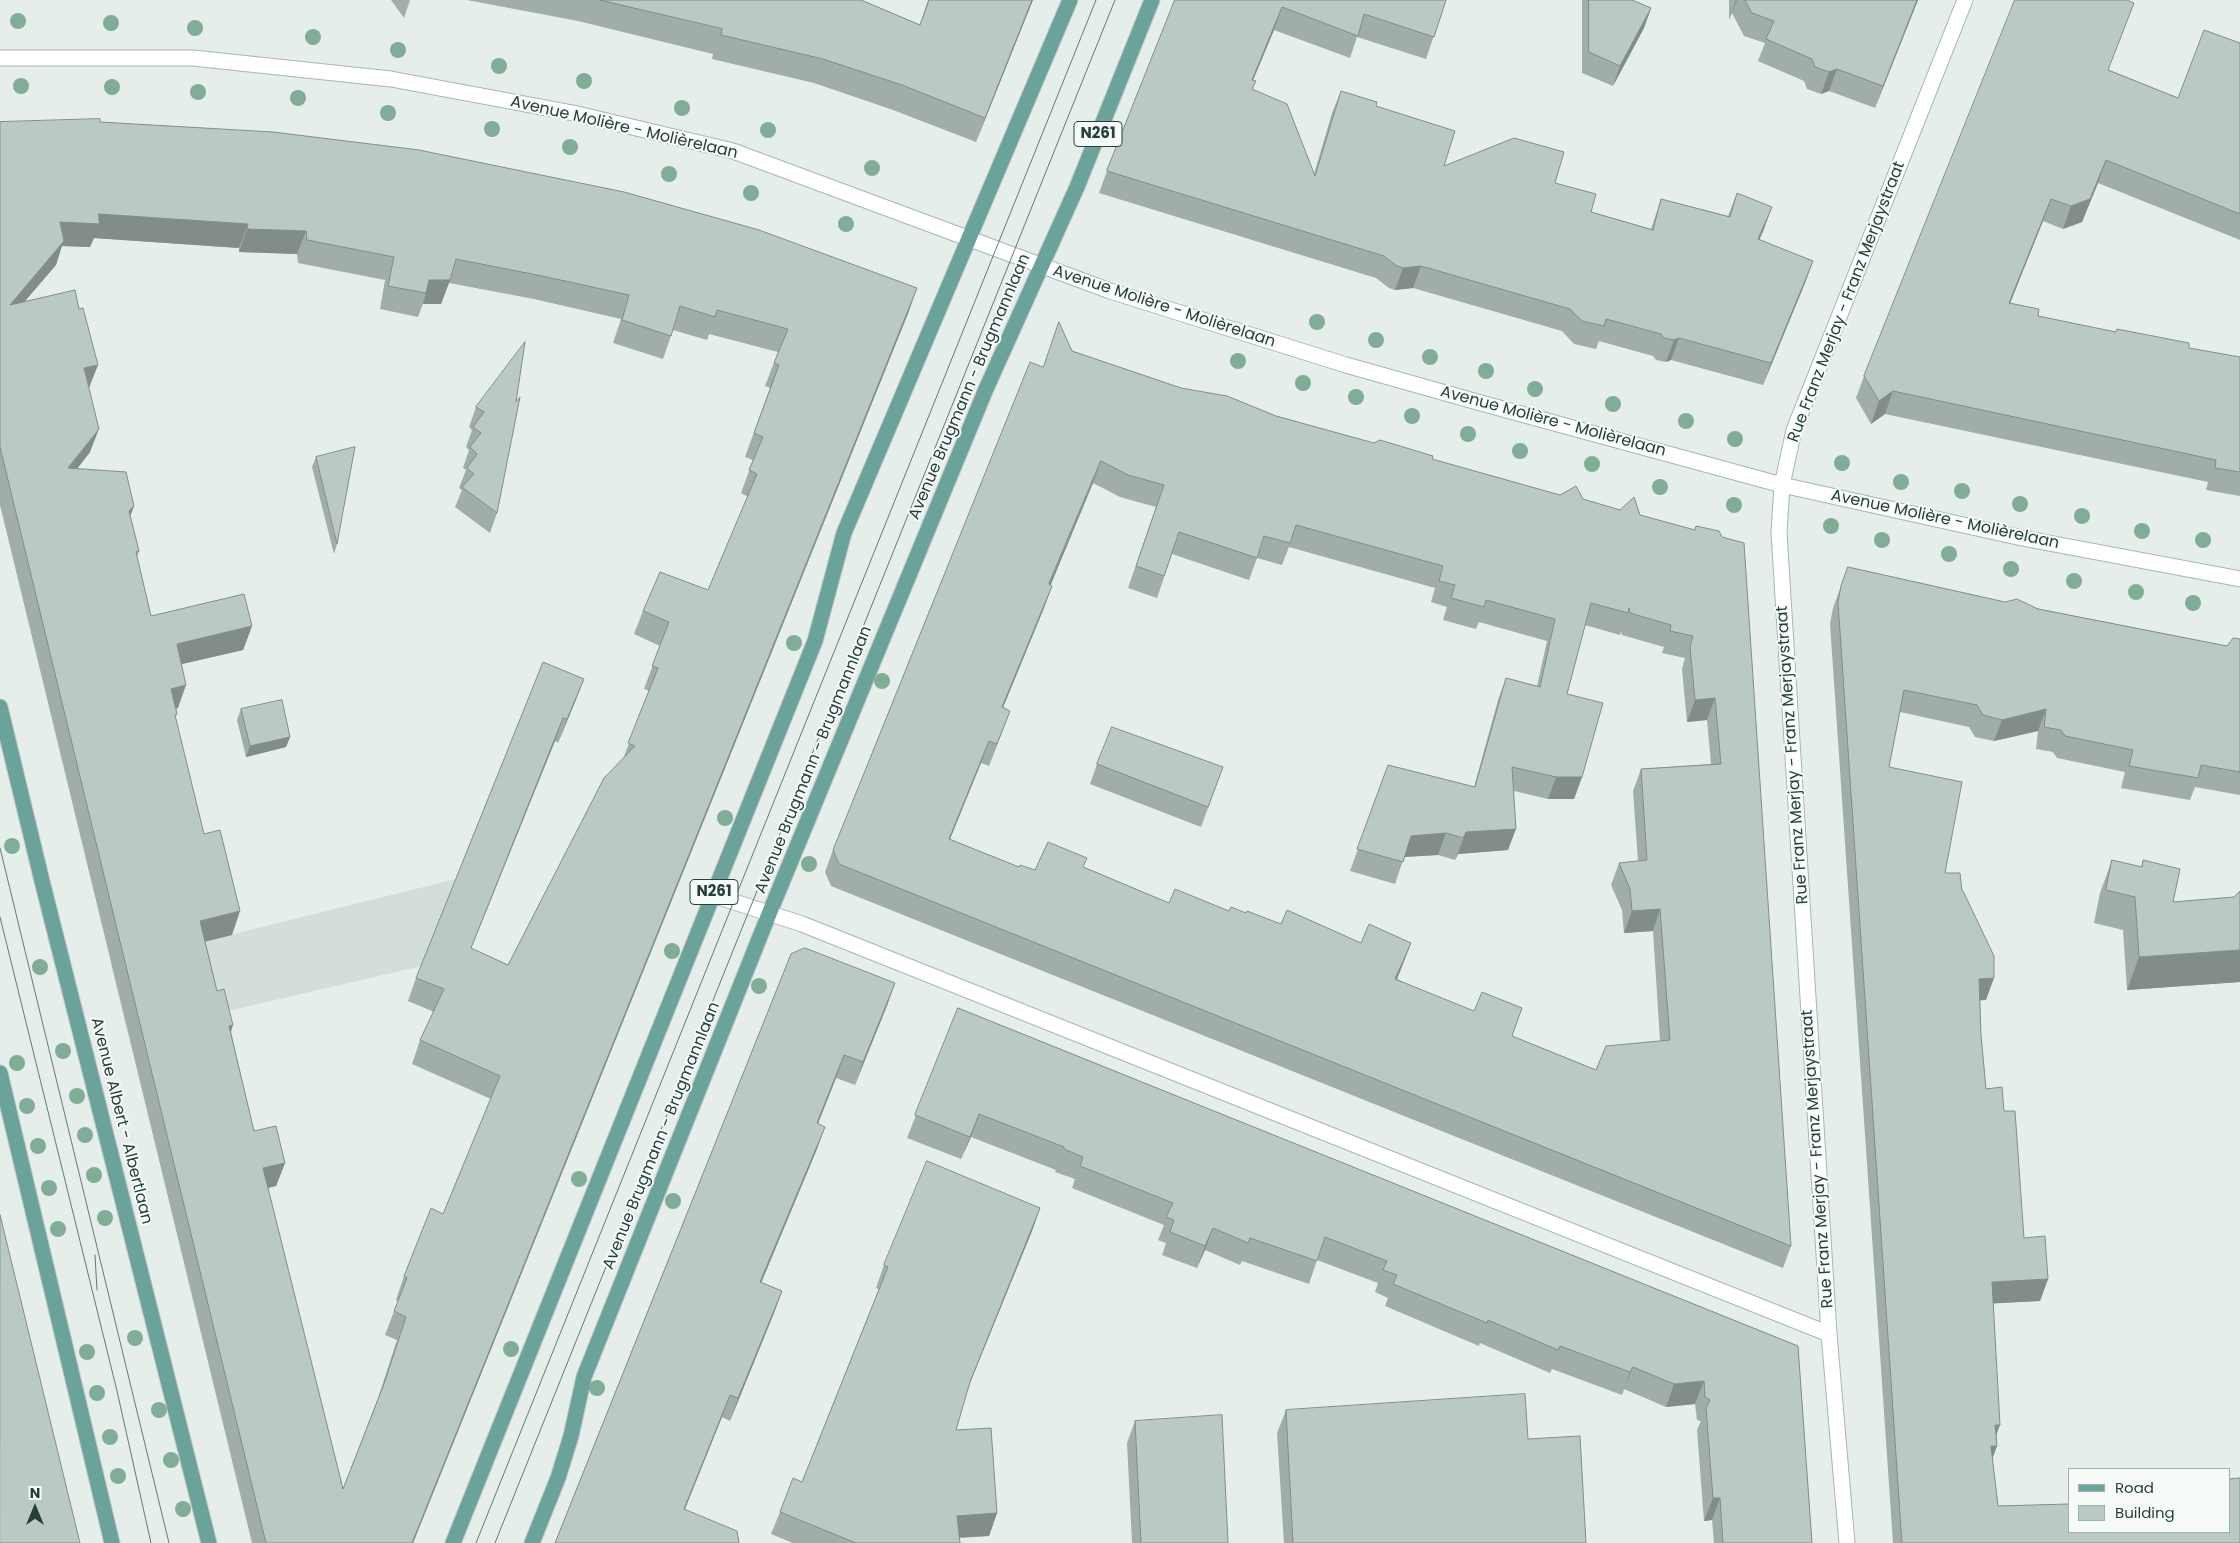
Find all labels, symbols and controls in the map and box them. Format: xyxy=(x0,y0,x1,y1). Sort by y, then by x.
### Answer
street label: Avenue Molière - Molièrelaan xyxy=(508,92,740,164)
road number: N261 xyxy=(1074,122,1122,146)
street label: Rue Franz Merjay - Franz Merjaystraat xyxy=(1784,159,1910,445)
street label: Avenue Brugmann - Brugmannlaan xyxy=(905,251,1035,523)
street label: Avenue Molière - Molièrelaan xyxy=(1050,262,1278,352)
street label: Avenue Molière - Molièrelaan xyxy=(1438,383,1668,461)
street label: Avenue Molière - Molièrelaan xyxy=(1829,486,2061,554)
street label: Rue Franz Merjay - Franz Merjaystraat xyxy=(1773,605,1813,905)
street label: Avenue Brugmann - Brugmannlaan xyxy=(751,623,877,897)
road number: N261 xyxy=(690,880,738,904)
street label: Avenue Brugmann - Brugmannlaan xyxy=(599,999,725,1273)
street label: Rue Franz Merjay - Franz Merjaystraat xyxy=(1798,1009,1838,1309)
street label: Avenue Albert - Albertlaan xyxy=(86,1016,156,1226)
legend xyxy=(2068,1468,2230,1533)
text: Road xyxy=(2115,1477,2154,1498)
north arrow xyxy=(10,1483,60,1533)
text: N xyxy=(30,1483,40,1503)
text: Building xyxy=(2115,1502,2175,1523)

